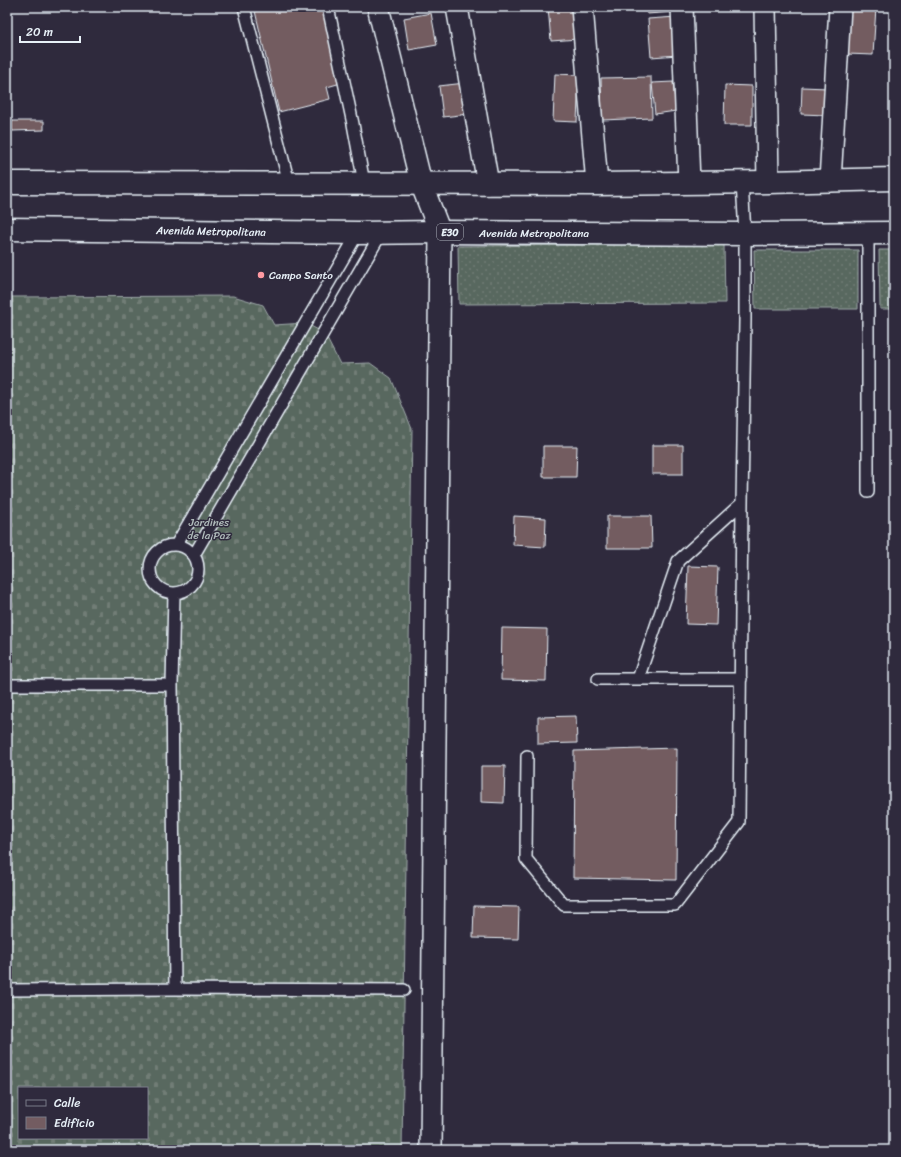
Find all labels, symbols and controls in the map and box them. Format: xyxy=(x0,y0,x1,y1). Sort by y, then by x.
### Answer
scale bar xyxy=(20,18,80,44)
text: 20 m xyxy=(26,21,53,43)
street label: Avenida Metropolitana xyxy=(155,221,267,242)
road number: E30 xyxy=(437,224,463,240)
street label: Avenida Metropolitana xyxy=(478,224,589,243)
place label: Campo Santo xyxy=(269,266,333,285)
marker: Campo Santo xyxy=(256,270,266,280)
park label: Jardines de la Paz xyxy=(187,513,231,545)
legend xyxy=(18,1087,148,1139)
text: Calle xyxy=(54,1092,81,1114)
text: Edificio xyxy=(54,1112,94,1134)

